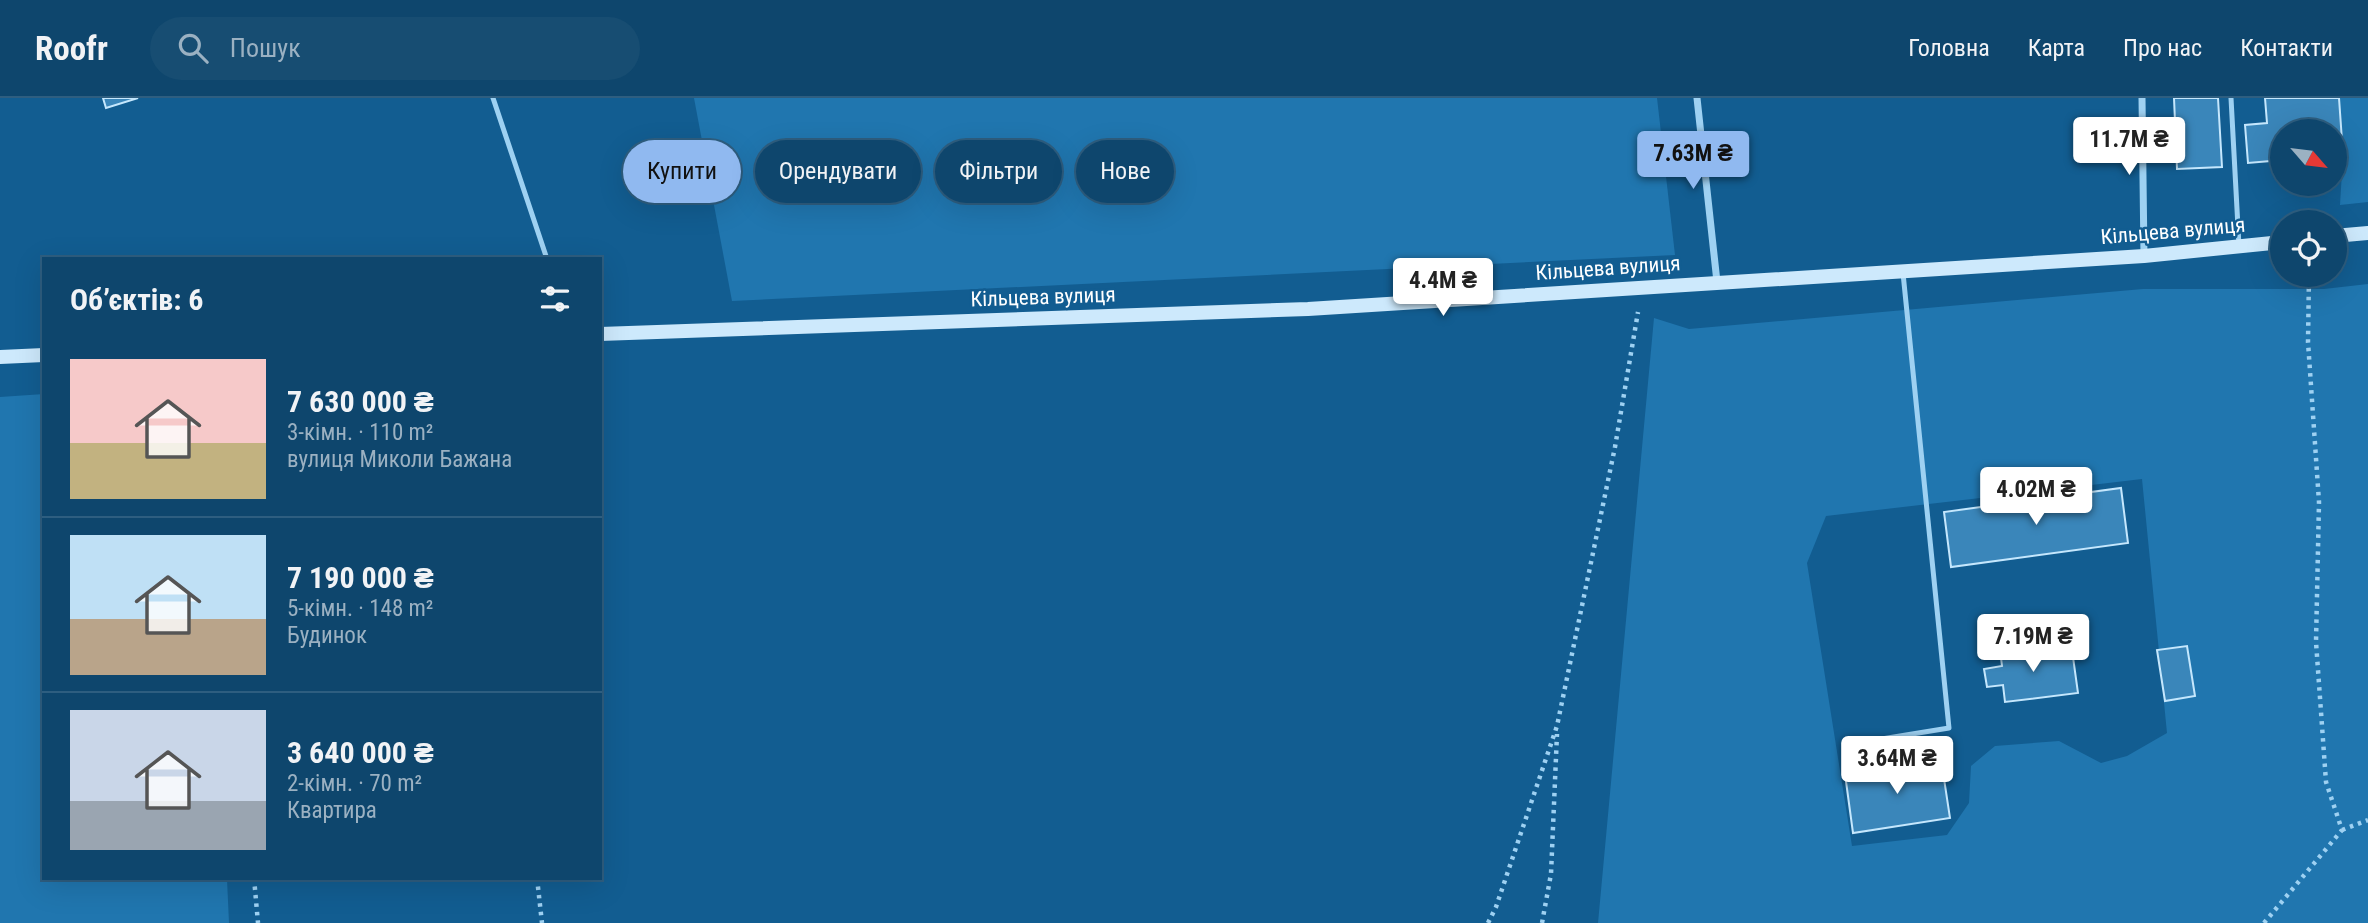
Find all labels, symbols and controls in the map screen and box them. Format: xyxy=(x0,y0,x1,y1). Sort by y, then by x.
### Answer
search box xyxy=(150,17,640,80)
text: Roofr xyxy=(35,29,108,68)
icon: search xyxy=(174,29,212,67)
text: Пошук xyxy=(230,33,301,63)
text: Головна xyxy=(1908,34,1990,62)
text: Карта xyxy=(2028,34,2085,62)
text: Про нас xyxy=(2123,34,2202,62)
text: Контакти xyxy=(2240,34,2333,62)
pin: 11.7M ₴ xyxy=(2064,118,2194,177)
north arrow xyxy=(2270,119,2347,196)
map controls xyxy=(2270,119,2347,287)
text: 11.7M ₴ xyxy=(2089,126,2169,153)
pin: 7.63M ₴ xyxy=(1628,132,1758,191)
chip: Купити xyxy=(623,140,741,203)
chip: Орендувати xyxy=(755,140,921,203)
chip: Фільтри xyxy=(935,140,1062,203)
chip: Нове xyxy=(1076,140,1174,203)
text: 7.63M ₴ xyxy=(1653,140,1733,167)
button: locate xyxy=(2270,210,2347,287)
street label: Кільцева вулиця xyxy=(2100,213,2246,249)
street label: Кільцева вулиця xyxy=(1535,251,1681,285)
pin: 4.4M ₴ xyxy=(1386,258,1500,318)
text: 4.4M ₴ xyxy=(1409,267,1477,294)
icon: filters xyxy=(536,280,574,318)
text: Об’єктів: 6 xyxy=(70,282,204,317)
street label: Кільцева вулиця xyxy=(970,282,1116,312)
text: 7 630 000 ₴ xyxy=(287,384,434,419)
icon: home xyxy=(126,387,210,471)
text: 3-кімн. · 110 m² xyxy=(287,419,433,446)
text: вулиця Миколи Бажана xyxy=(287,446,512,473)
pin: 4.02M ₴ xyxy=(1971,468,2101,527)
text: 4.02M ₴ xyxy=(1996,476,2076,503)
text: 7 190 000 ₴ xyxy=(287,560,434,595)
icon: home xyxy=(126,563,210,647)
text: 5-кімн. · 148 m² xyxy=(287,595,433,622)
pin: 7.19M ₴ xyxy=(1968,614,2098,674)
text: Будинок xyxy=(287,622,367,649)
text: 7.19M ₴ xyxy=(1993,623,2073,650)
text: 3 640 000 ₴ xyxy=(287,735,434,770)
pin: 3.64M ₴ xyxy=(1832,736,1962,796)
icon: home xyxy=(126,738,210,822)
text: 3.64M ₴ xyxy=(1857,745,1937,772)
text: 2-кімн. · 70 m² xyxy=(287,770,422,797)
text: Квартира xyxy=(287,797,377,824)

